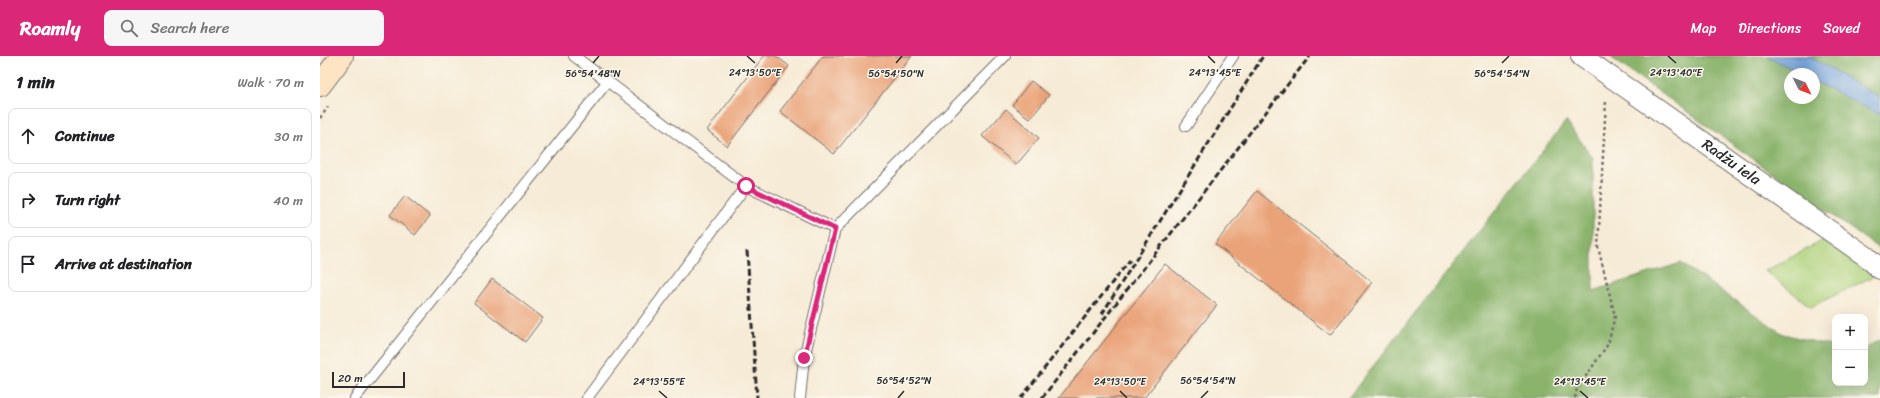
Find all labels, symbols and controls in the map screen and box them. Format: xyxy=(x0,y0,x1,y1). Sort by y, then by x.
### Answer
search box xyxy=(104,10,384,46)
text: Roamly xyxy=(20,12,80,45)
text: Search here xyxy=(150,15,229,41)
text: Map xyxy=(1690,16,1716,41)
text: Directions xyxy=(1738,16,1801,41)
text: Saved xyxy=(1823,16,1860,41)
icon: search xyxy=(118,17,140,39)
text: 24°13'50"E xyxy=(729,64,782,82)
text: 24°13'45"E xyxy=(1189,64,1242,82)
text: 24°13'40"E xyxy=(1650,64,1703,82)
text: 56°54'48"N xyxy=(565,65,621,83)
text: 56°54'50"N xyxy=(868,65,924,83)
text: 56°54'54"N xyxy=(1474,65,1530,83)
text: 1 min xyxy=(16,67,55,97)
north arrow xyxy=(1784,68,1820,104)
text: Walk · 70 m xyxy=(238,71,304,94)
text: Continue xyxy=(55,123,115,149)
icon: ahead xyxy=(17,125,39,147)
text: 30 m xyxy=(274,125,303,148)
street label: Radžu iela xyxy=(1697,132,1767,192)
route start xyxy=(737,177,755,195)
text: Turn right xyxy=(55,187,120,213)
icon: right xyxy=(17,189,39,211)
text: 40 m xyxy=(273,189,303,212)
text: Arrive at destination xyxy=(55,251,192,277)
icon: arrive xyxy=(17,253,39,275)
map controls xyxy=(1832,314,1868,386)
button: + xyxy=(1832,314,1868,350)
route end xyxy=(795,349,813,367)
button: − xyxy=(1832,350,1868,386)
text: 20 m xyxy=(338,369,363,388)
scale bar xyxy=(332,370,405,389)
text: 56°54'52"N xyxy=(876,372,932,390)
text: 56°54'54"N xyxy=(1180,372,1236,390)
text: 24°13'55"E xyxy=(633,373,686,391)
text: 24°13'50"E xyxy=(1094,373,1147,391)
text: 24°13'45"E xyxy=(1554,373,1607,391)

